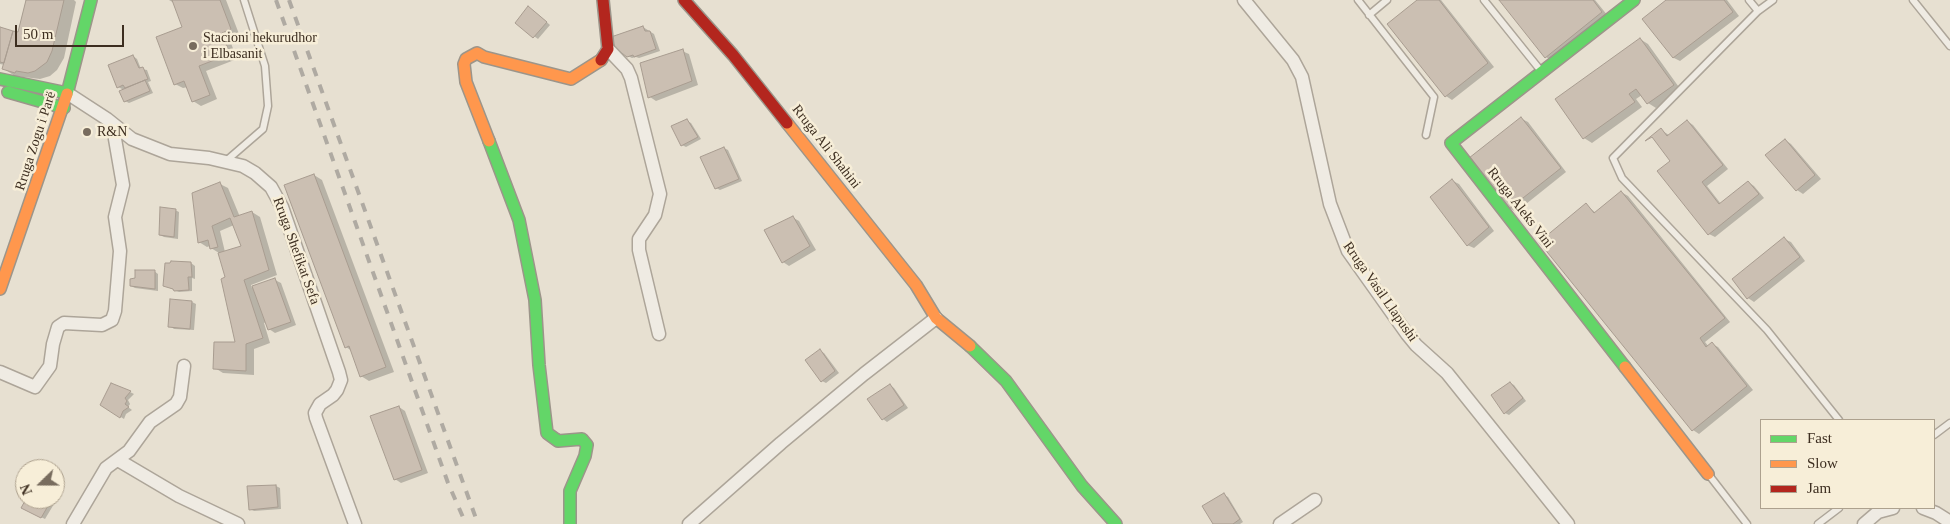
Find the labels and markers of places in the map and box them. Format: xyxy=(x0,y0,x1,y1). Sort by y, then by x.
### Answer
place label: Stacioni hekurudhor i Elbasanit xyxy=(203,30,317,62)
marker: Stacioni hekurudhor i Elbasanit xyxy=(187,40,199,52)
place label: R&N xyxy=(97,124,127,140)
marker: R&N xyxy=(81,126,93,138)

